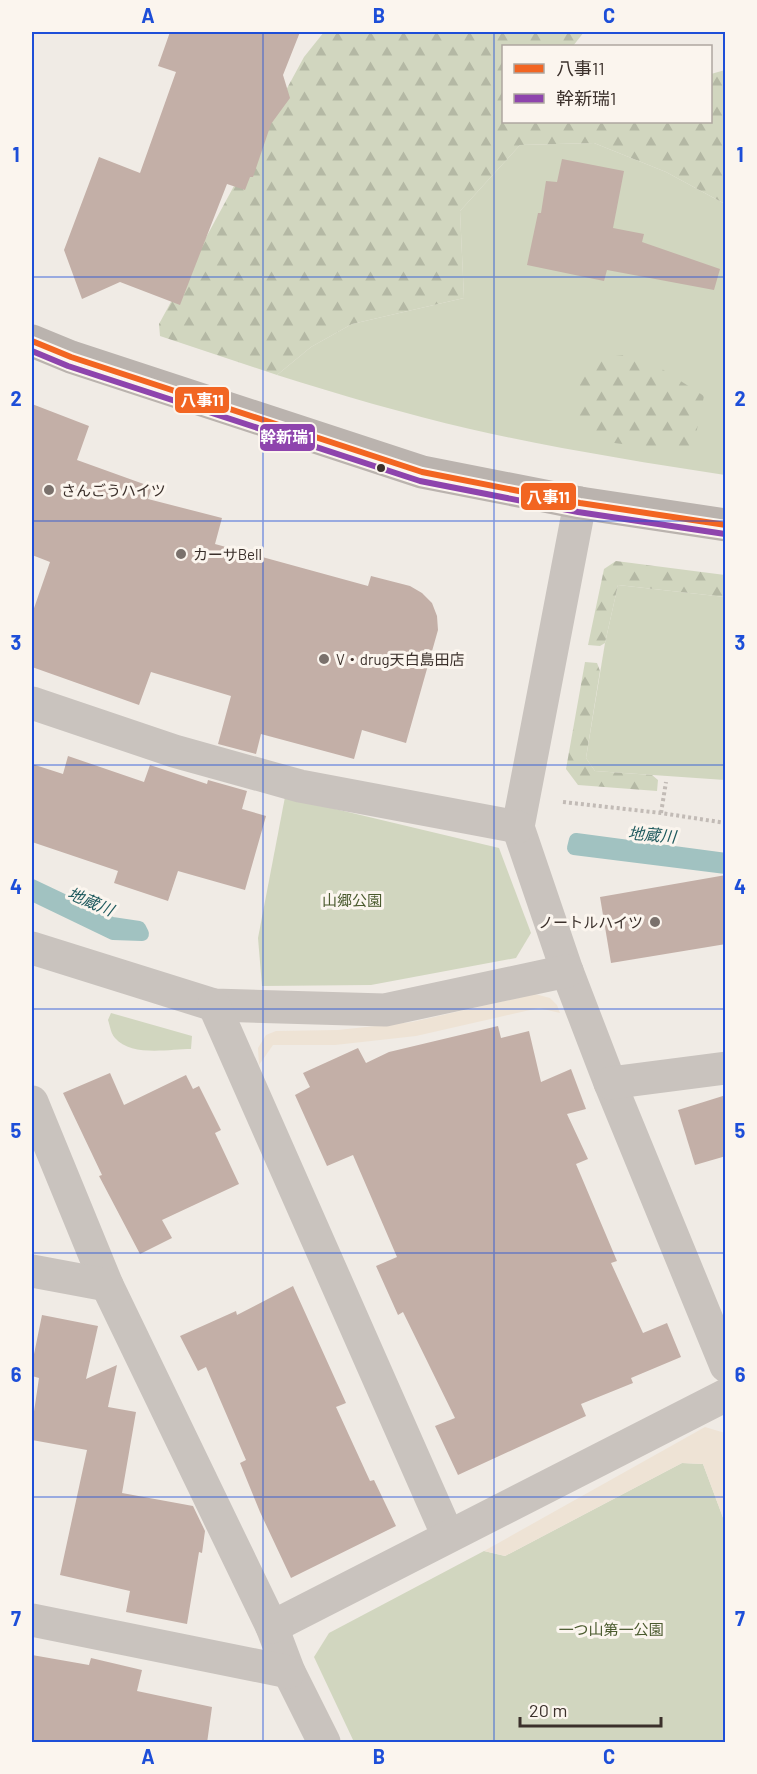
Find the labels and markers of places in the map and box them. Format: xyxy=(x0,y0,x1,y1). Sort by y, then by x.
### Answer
unlabelled marker xyxy=(375,462,387,474)
place label: さんごうハイツ xyxy=(61,481,166,499)
marker: さんごうハイツ xyxy=(42,483,56,497)
place label: カーサBell xyxy=(193,545,262,563)
marker: カーサBell xyxy=(174,547,188,561)
place label: V・drug天白島田店 xyxy=(336,650,465,668)
marker: V・drug天白島田店 xyxy=(317,652,331,666)
place label: ノートルハイツ xyxy=(538,913,643,931)
marker: ノートルハイツ xyxy=(648,915,662,929)

